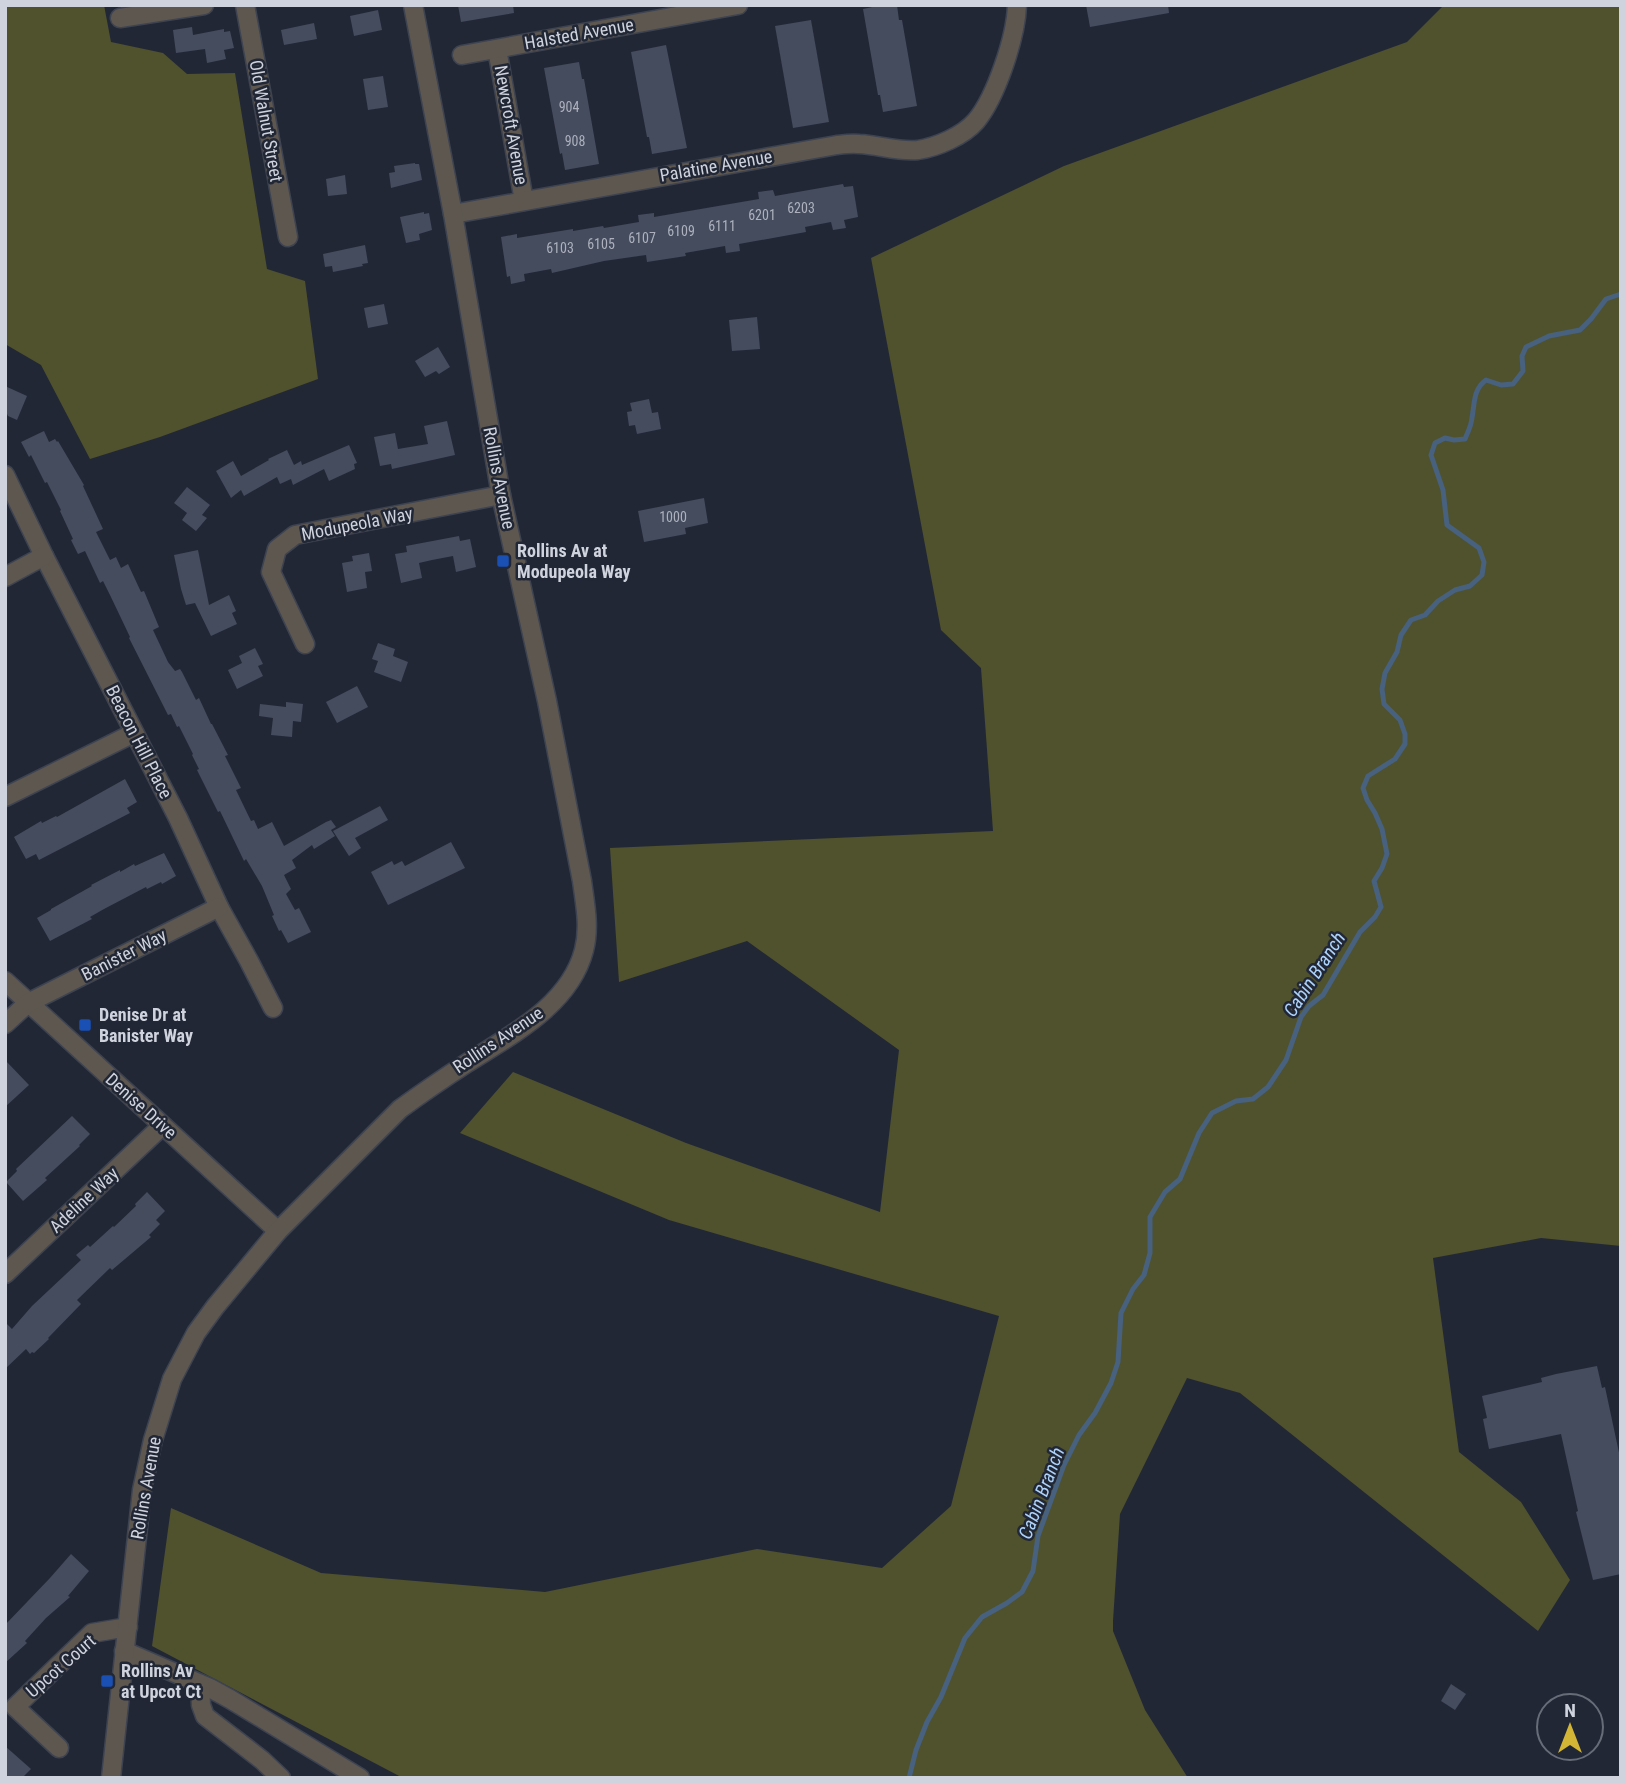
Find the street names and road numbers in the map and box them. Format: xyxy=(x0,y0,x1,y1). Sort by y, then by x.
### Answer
street label: Halsted Avenue xyxy=(523,14,635,53)
street label: Old Walnut Street xyxy=(245,58,288,183)
street label: Newcroft Avenue xyxy=(491,64,532,186)
street label: Palatine Avenue xyxy=(658,145,774,186)
street label: Rollins Avenue xyxy=(479,425,520,531)
street label: Modupeola Way xyxy=(299,502,415,545)
street label: Beacon Hill Place xyxy=(102,682,177,802)
street label: Banister Way xyxy=(78,924,170,985)
street label: Rollins Avenue xyxy=(449,1002,547,1077)
street label: Denise Drive xyxy=(102,1068,181,1143)
street label: Adeline Way xyxy=(45,1162,123,1237)
street label: Rollins Avenue xyxy=(126,1435,165,1541)
street label: Upcot Court xyxy=(22,1630,100,1701)

